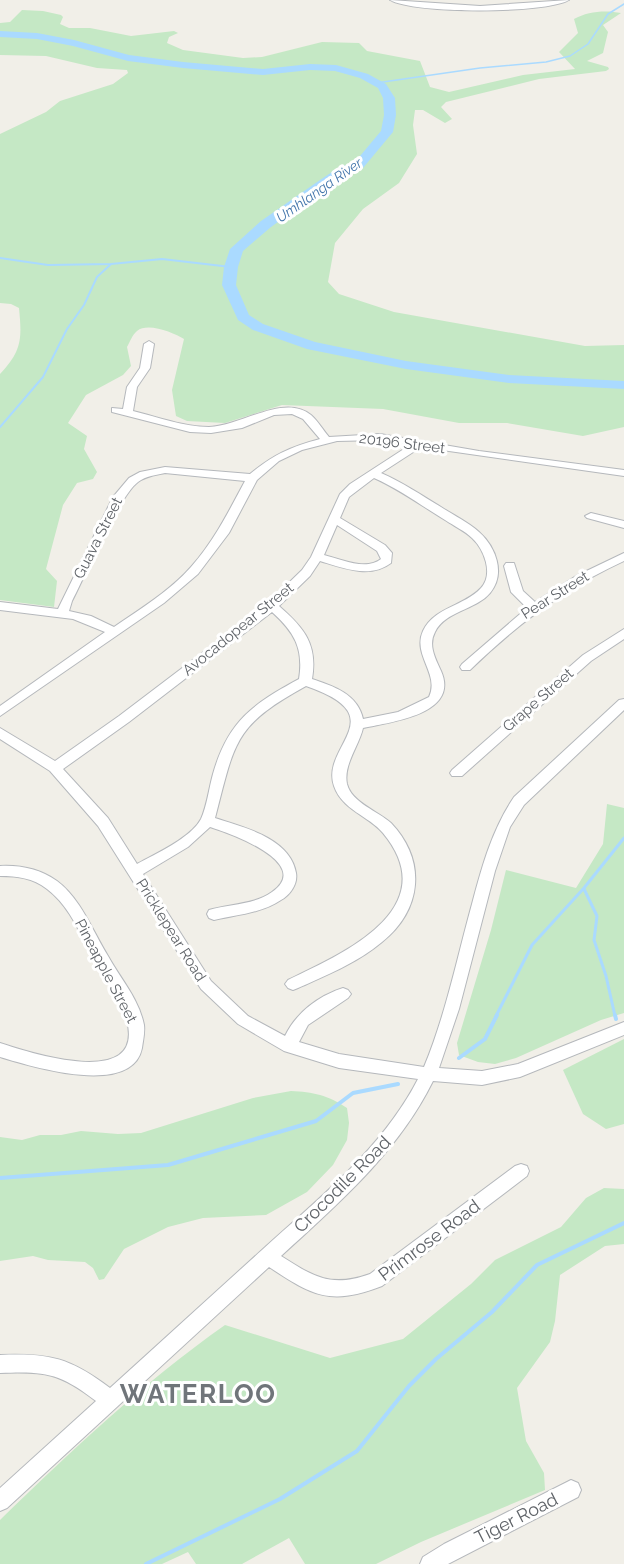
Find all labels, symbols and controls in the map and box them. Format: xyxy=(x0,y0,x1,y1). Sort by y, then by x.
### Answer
water label: Umhlanga River xyxy=(273,154,366,225)
street label: 20196 Street xyxy=(358,429,446,457)
street label: Guava Street xyxy=(70,494,126,582)
street label: Pear Street xyxy=(518,567,592,623)
street label: Avocadopear Street xyxy=(179,579,297,679)
street label: Grape Street xyxy=(499,664,577,736)
street label: Pricklepear Road xyxy=(132,875,210,985)
street label: Pineapple Street xyxy=(71,916,141,1026)
street label: Crocodile Road xyxy=(289,1131,395,1237)
street label: Primrose Road xyxy=(374,1195,484,1285)
district label: WATERLOO xyxy=(120,1379,276,1409)
street label: Tiger Road xyxy=(471,1488,561,1548)

